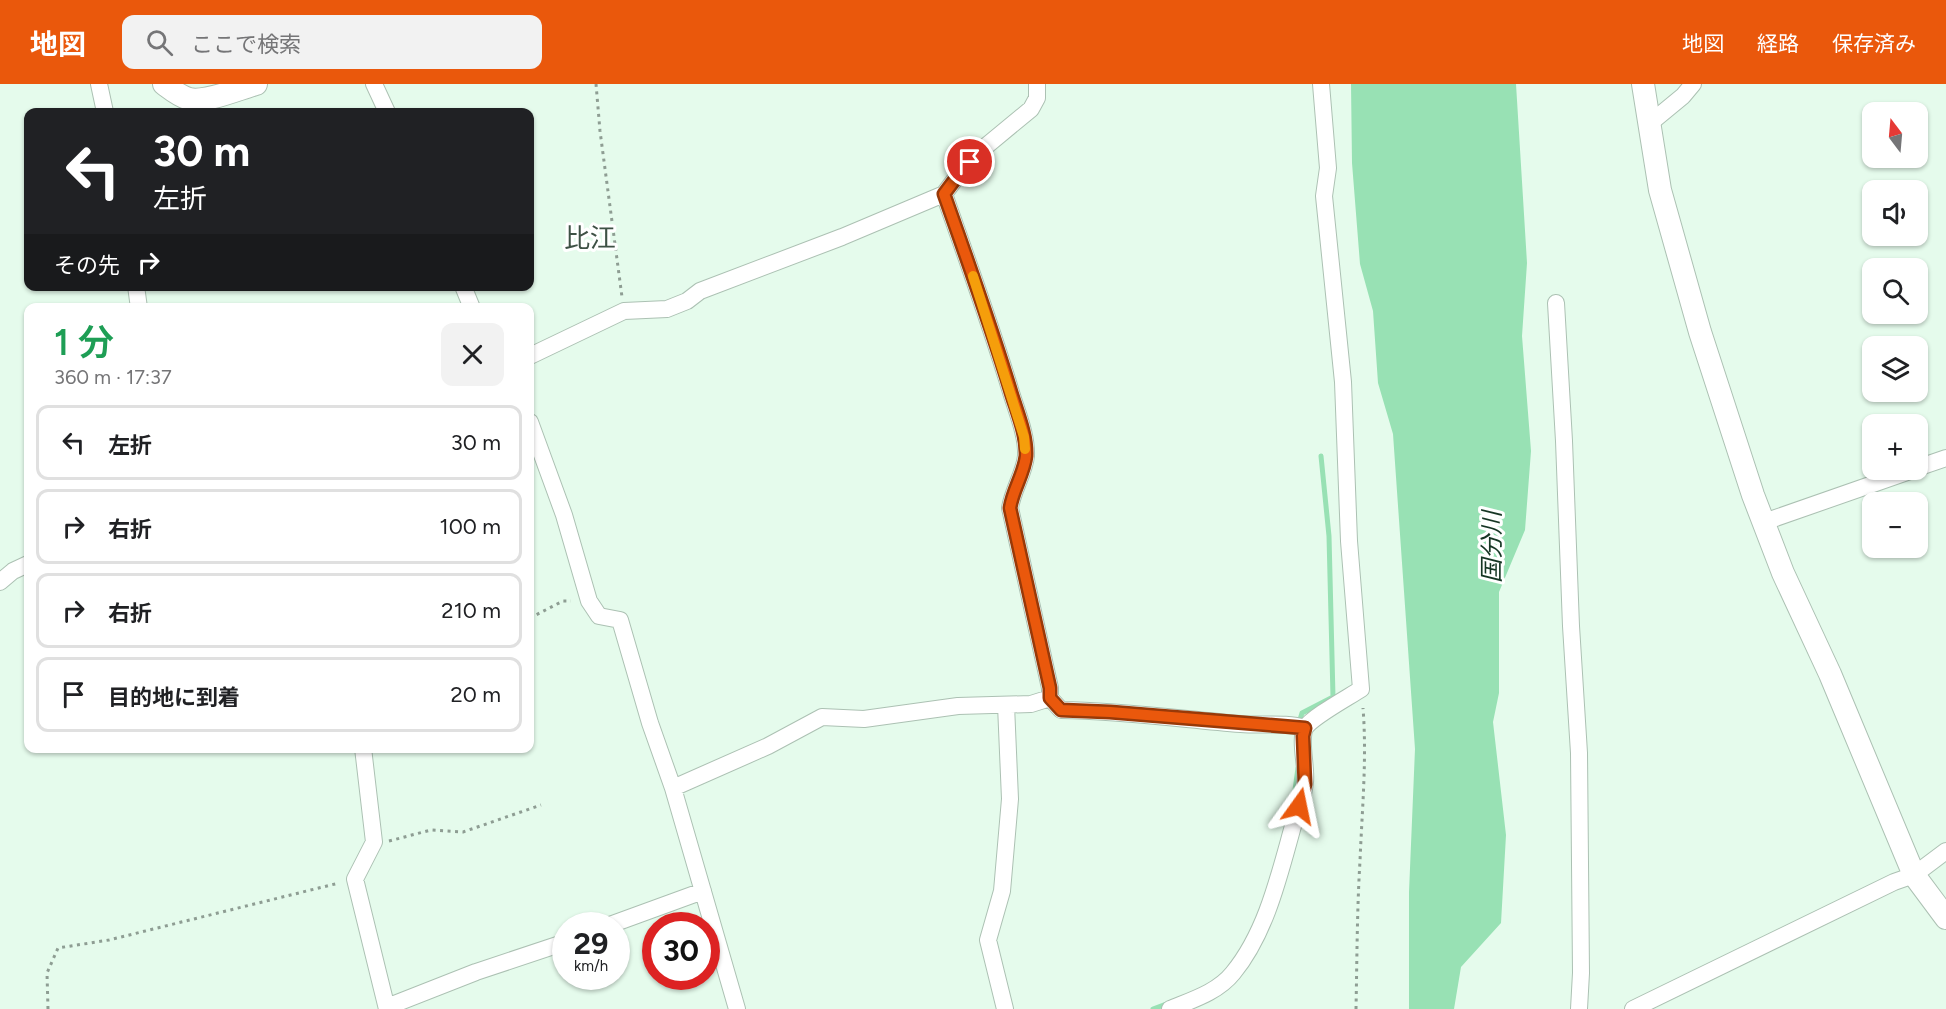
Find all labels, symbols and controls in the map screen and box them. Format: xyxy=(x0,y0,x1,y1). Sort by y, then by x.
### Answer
search box xyxy=(122,15,542,69)
icon: search xyxy=(143,26,176,59)
text: 地図 xyxy=(30,27,86,61)
text: ここで検索 xyxy=(191,31,301,58)
text: 地図 xyxy=(1682,31,1724,56)
text: 経路 xyxy=(1757,31,1799,56)
text: 保存済み xyxy=(1832,31,1916,56)
north arrow xyxy=(1862,102,1928,168)
map controls xyxy=(1862,102,1928,558)
text: 30 m xyxy=(153,126,250,177)
icon: left xyxy=(54,132,132,210)
pin xyxy=(944,136,995,187)
icon: arrive xyxy=(953,145,986,178)
button: sound xyxy=(1862,180,1928,246)
text: 左折 xyxy=(153,182,207,215)
district label: 比江 xyxy=(564,222,616,254)
icon: right xyxy=(132,246,165,279)
text: その先 xyxy=(54,252,120,279)
button: search xyxy=(1862,258,1928,324)
text: 1 分 xyxy=(54,321,114,364)
button: close xyxy=(441,323,504,386)
button: layers xyxy=(1862,336,1928,402)
text: 360 m · 17:37 xyxy=(54,365,172,389)
button: + xyxy=(1862,414,1928,480)
icon: left xyxy=(57,426,90,459)
text: 30 m xyxy=(451,429,501,456)
text: 左折 xyxy=(108,432,152,459)
button: − xyxy=(1862,492,1928,558)
water label: 国分川 xyxy=(1477,508,1506,583)
icon: right xyxy=(57,510,90,543)
text: 100 m xyxy=(440,513,501,540)
text: 右折 xyxy=(108,516,152,543)
icon: right xyxy=(57,594,90,627)
text: 210 m xyxy=(441,597,501,624)
text: 右折 xyxy=(108,600,152,627)
icon: arrive xyxy=(57,678,90,711)
text: 20 m xyxy=(450,681,501,708)
text: 目的地に到着 xyxy=(108,684,240,711)
position arrow xyxy=(1267,774,1331,838)
speed limit sign: 30 xyxy=(642,912,720,990)
text: 29 xyxy=(574,925,608,962)
text: km/h xyxy=(574,957,608,975)

